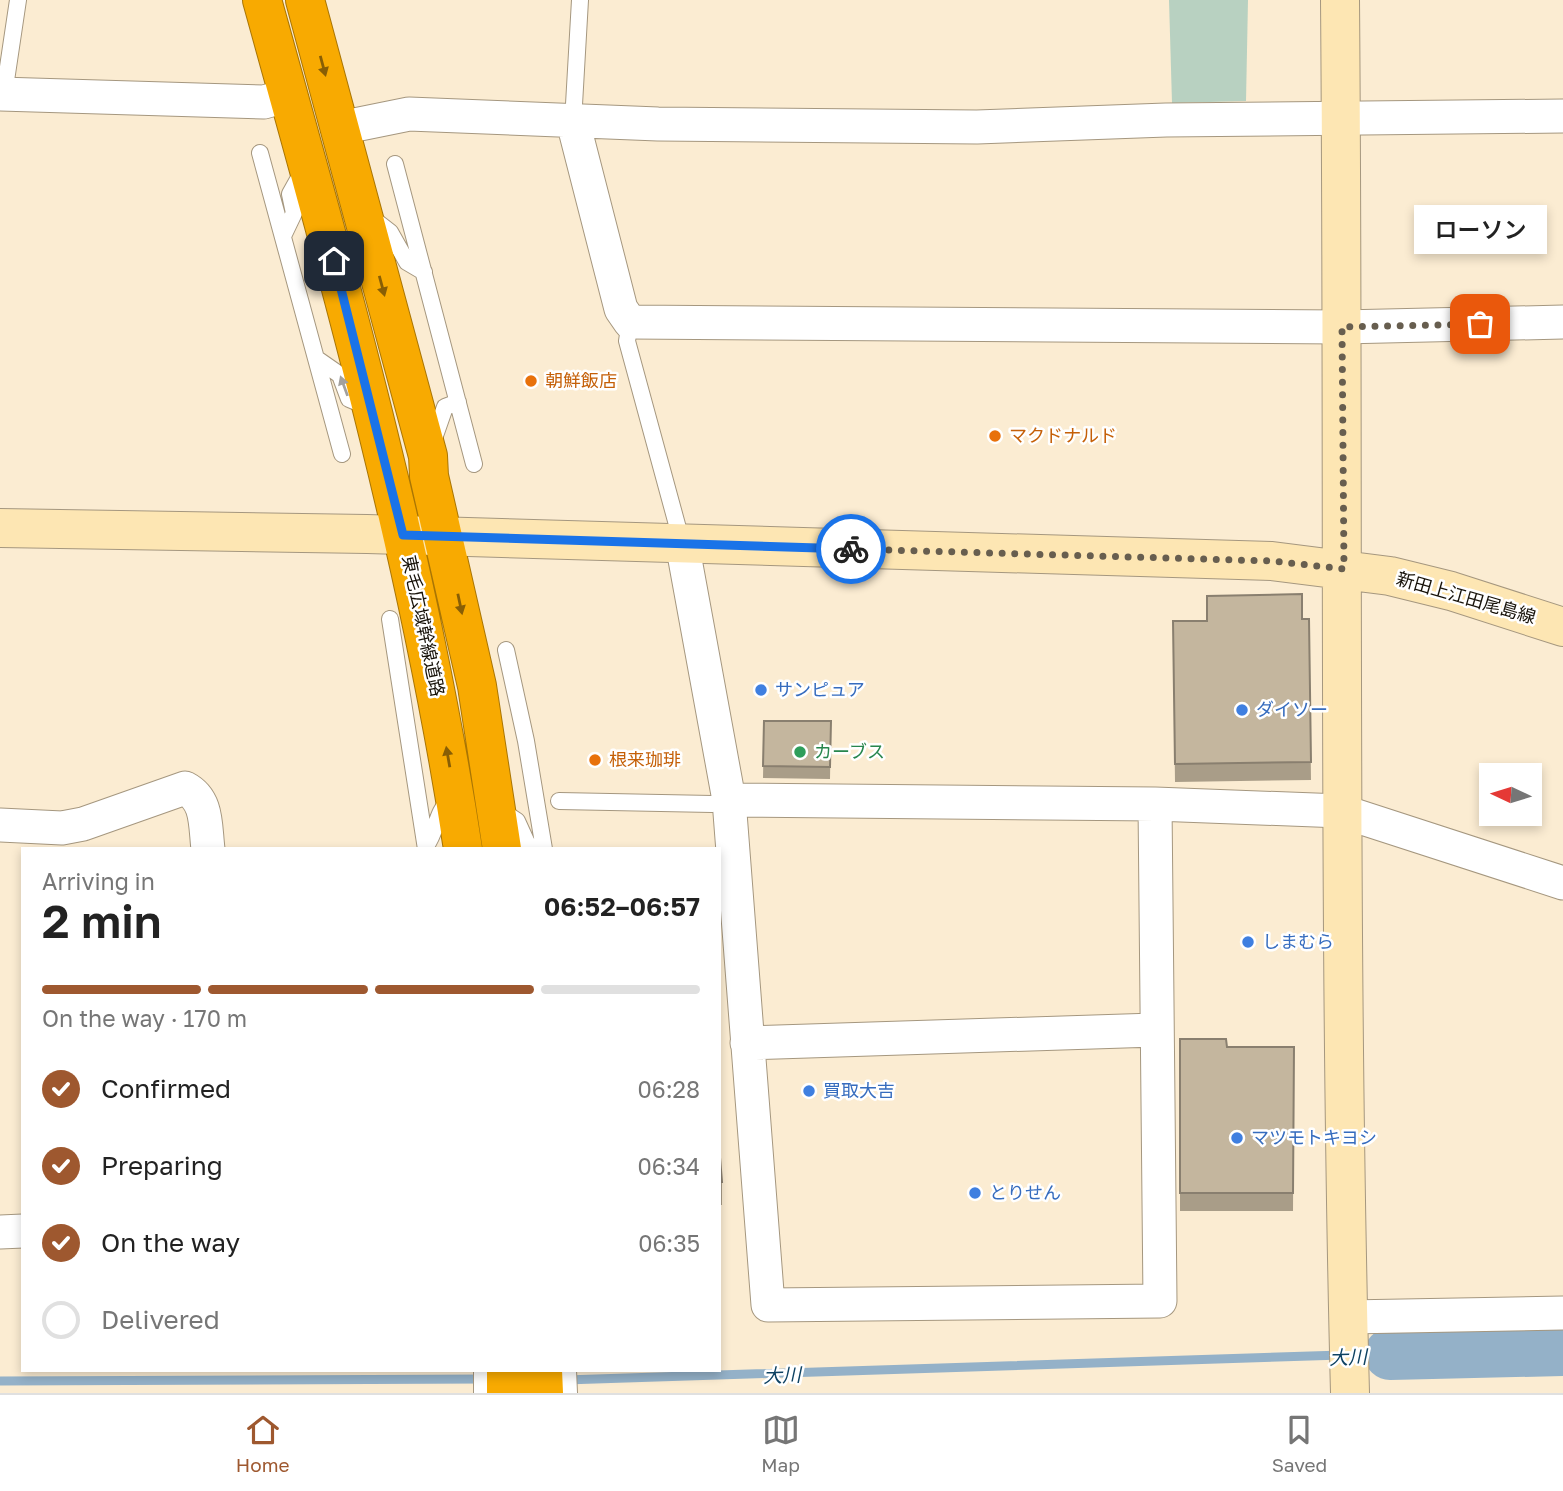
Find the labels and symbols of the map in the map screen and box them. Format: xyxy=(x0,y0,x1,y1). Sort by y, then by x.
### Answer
one-way arrow xyxy=(318,55,329,77)
callout: ローソン xyxy=(1414,205,1546,254)
pin xyxy=(304,231,364,291)
one-way arrow xyxy=(377,275,388,297)
pin xyxy=(1450,294,1510,354)
place label: 朝鮮飯店 xyxy=(545,369,617,391)
marker: 朝鮮飯店 xyxy=(523,373,539,389)
one-way arrow xyxy=(338,376,349,397)
place label: マクドナルド xyxy=(1009,424,1117,446)
marker: マクドナルド xyxy=(987,428,1003,444)
courier xyxy=(816,514,886,584)
street label: 東毛広域幹線道路 xyxy=(398,553,450,699)
street label: 新田上江田尾島線 xyxy=(1394,567,1539,627)
one-way arrow xyxy=(454,593,465,615)
place label: サンピュア xyxy=(775,678,865,700)
marker: サンピュア xyxy=(753,682,769,698)
place label: ダイソー xyxy=(1256,698,1328,720)
marker: ダイソー xyxy=(1234,702,1250,718)
place label: カーブス xyxy=(814,740,885,762)
marker: カーブス xyxy=(792,744,808,760)
one-way arrow xyxy=(442,746,453,768)
place label: 根来珈琲 xyxy=(609,748,681,770)
marker: 根来珈琲 xyxy=(587,752,603,768)
north arrow xyxy=(1479,763,1542,826)
place label: しまむら xyxy=(1262,930,1334,952)
marker: しまむら xyxy=(1240,934,1256,950)
place label: 買取大吉 xyxy=(823,1079,895,1101)
marker: 買取大吉 xyxy=(801,1083,817,1099)
place label: マツモトキヨシ xyxy=(1251,1126,1377,1148)
marker: マツモトキヨシ xyxy=(1229,1130,1245,1146)
place label: とりせん xyxy=(989,1181,1061,1203)
marker: とりせん xyxy=(967,1185,983,1201)
water label: 大川 xyxy=(1329,1344,1369,1369)
water label: 大川 xyxy=(763,1362,803,1387)

